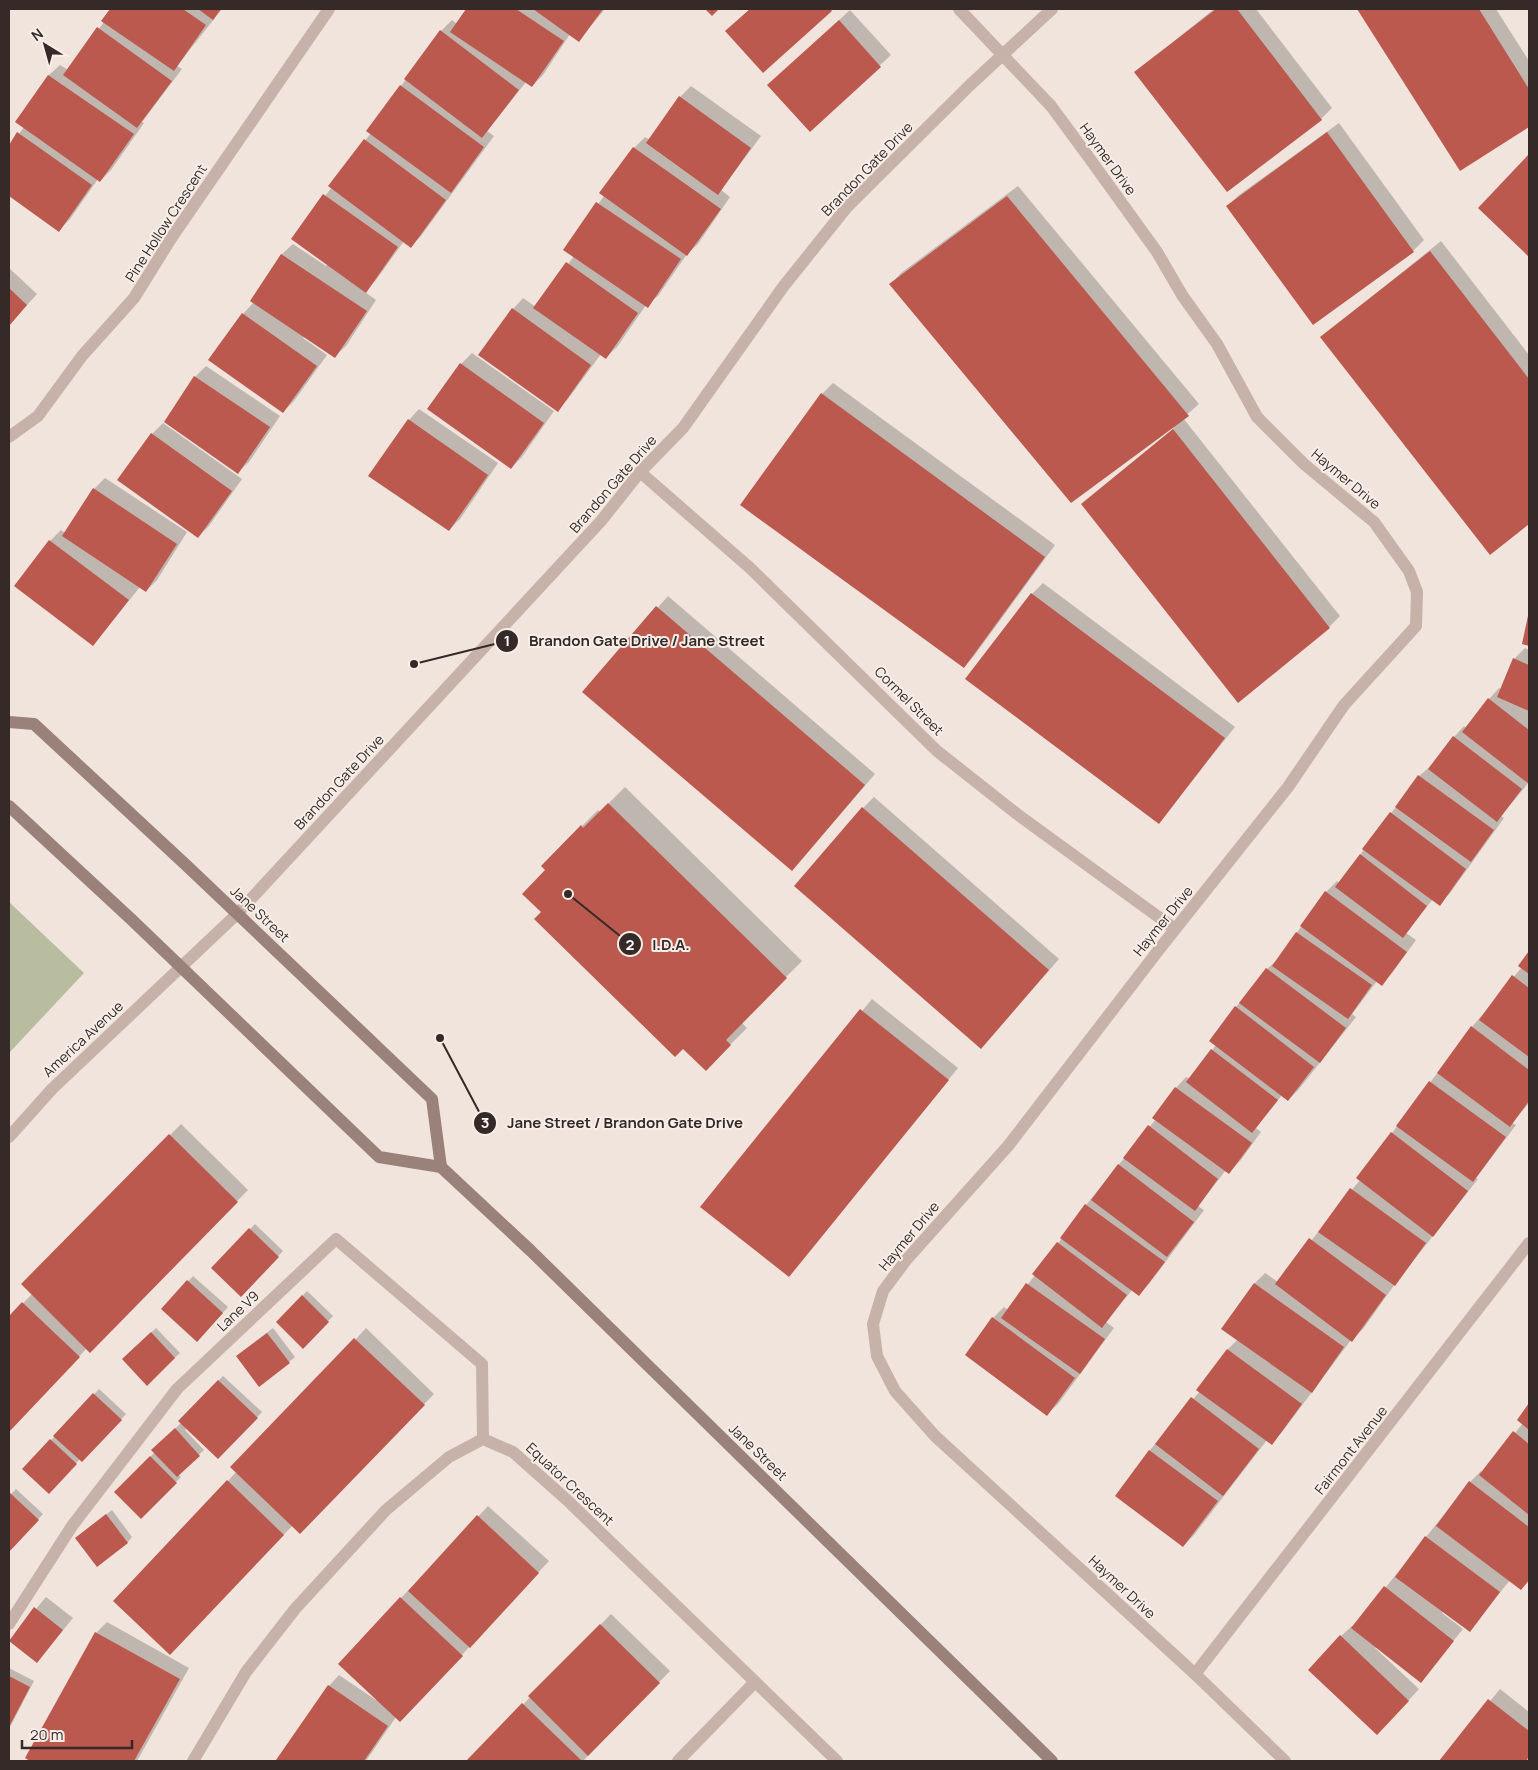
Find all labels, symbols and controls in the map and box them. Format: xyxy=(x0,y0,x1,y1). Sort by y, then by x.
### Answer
north arrow xyxy=(20,20,70,70)
text: N xyxy=(27,24,47,45)
street label: Brandon Gate Drive xyxy=(817,118,916,220)
street label: Haymer Drive xyxy=(1076,119,1141,199)
street label: Pine Hollow Crescent xyxy=(120,160,211,285)
street label: Brandon Gate Drive xyxy=(565,431,660,537)
street label: Haymer Drive xyxy=(1308,444,1385,513)
callout: Brandon Gate Drive / Jane Street xyxy=(494,626,775,656)
text: 1 xyxy=(504,630,510,651)
text: Brandon Gate Drive / Jane Street xyxy=(529,630,765,651)
street label: Cormel Street xyxy=(871,662,948,740)
street label: Brandon Gate Drive xyxy=(289,730,388,833)
street label: Jane Street xyxy=(227,881,294,946)
street label: Haymer Drive xyxy=(1129,882,1197,960)
callout: I.D.A. xyxy=(617,929,700,959)
text: 2 xyxy=(626,934,635,955)
text: I.D.A. xyxy=(652,934,690,955)
street label: America Avenue xyxy=(38,996,127,1081)
callout: Jane Street / Brandon Gate Drive xyxy=(472,1108,754,1138)
text: 3 xyxy=(481,1112,489,1133)
text: Jane Street / Brandon Gate Drive xyxy=(507,1112,743,1133)
street label: Haymer Drive xyxy=(874,1197,943,1274)
street label: Lane V9 xyxy=(212,1286,263,1335)
street label: Fairmont Avenue xyxy=(1310,1401,1391,1498)
street label: Jane Street xyxy=(725,1419,792,1485)
street label: Equator Crescent xyxy=(522,1438,619,1530)
street label: Haymer Drive xyxy=(1085,1551,1160,1623)
scale bar xyxy=(22,1718,132,1750)
text: 20 m xyxy=(30,1724,63,1745)

